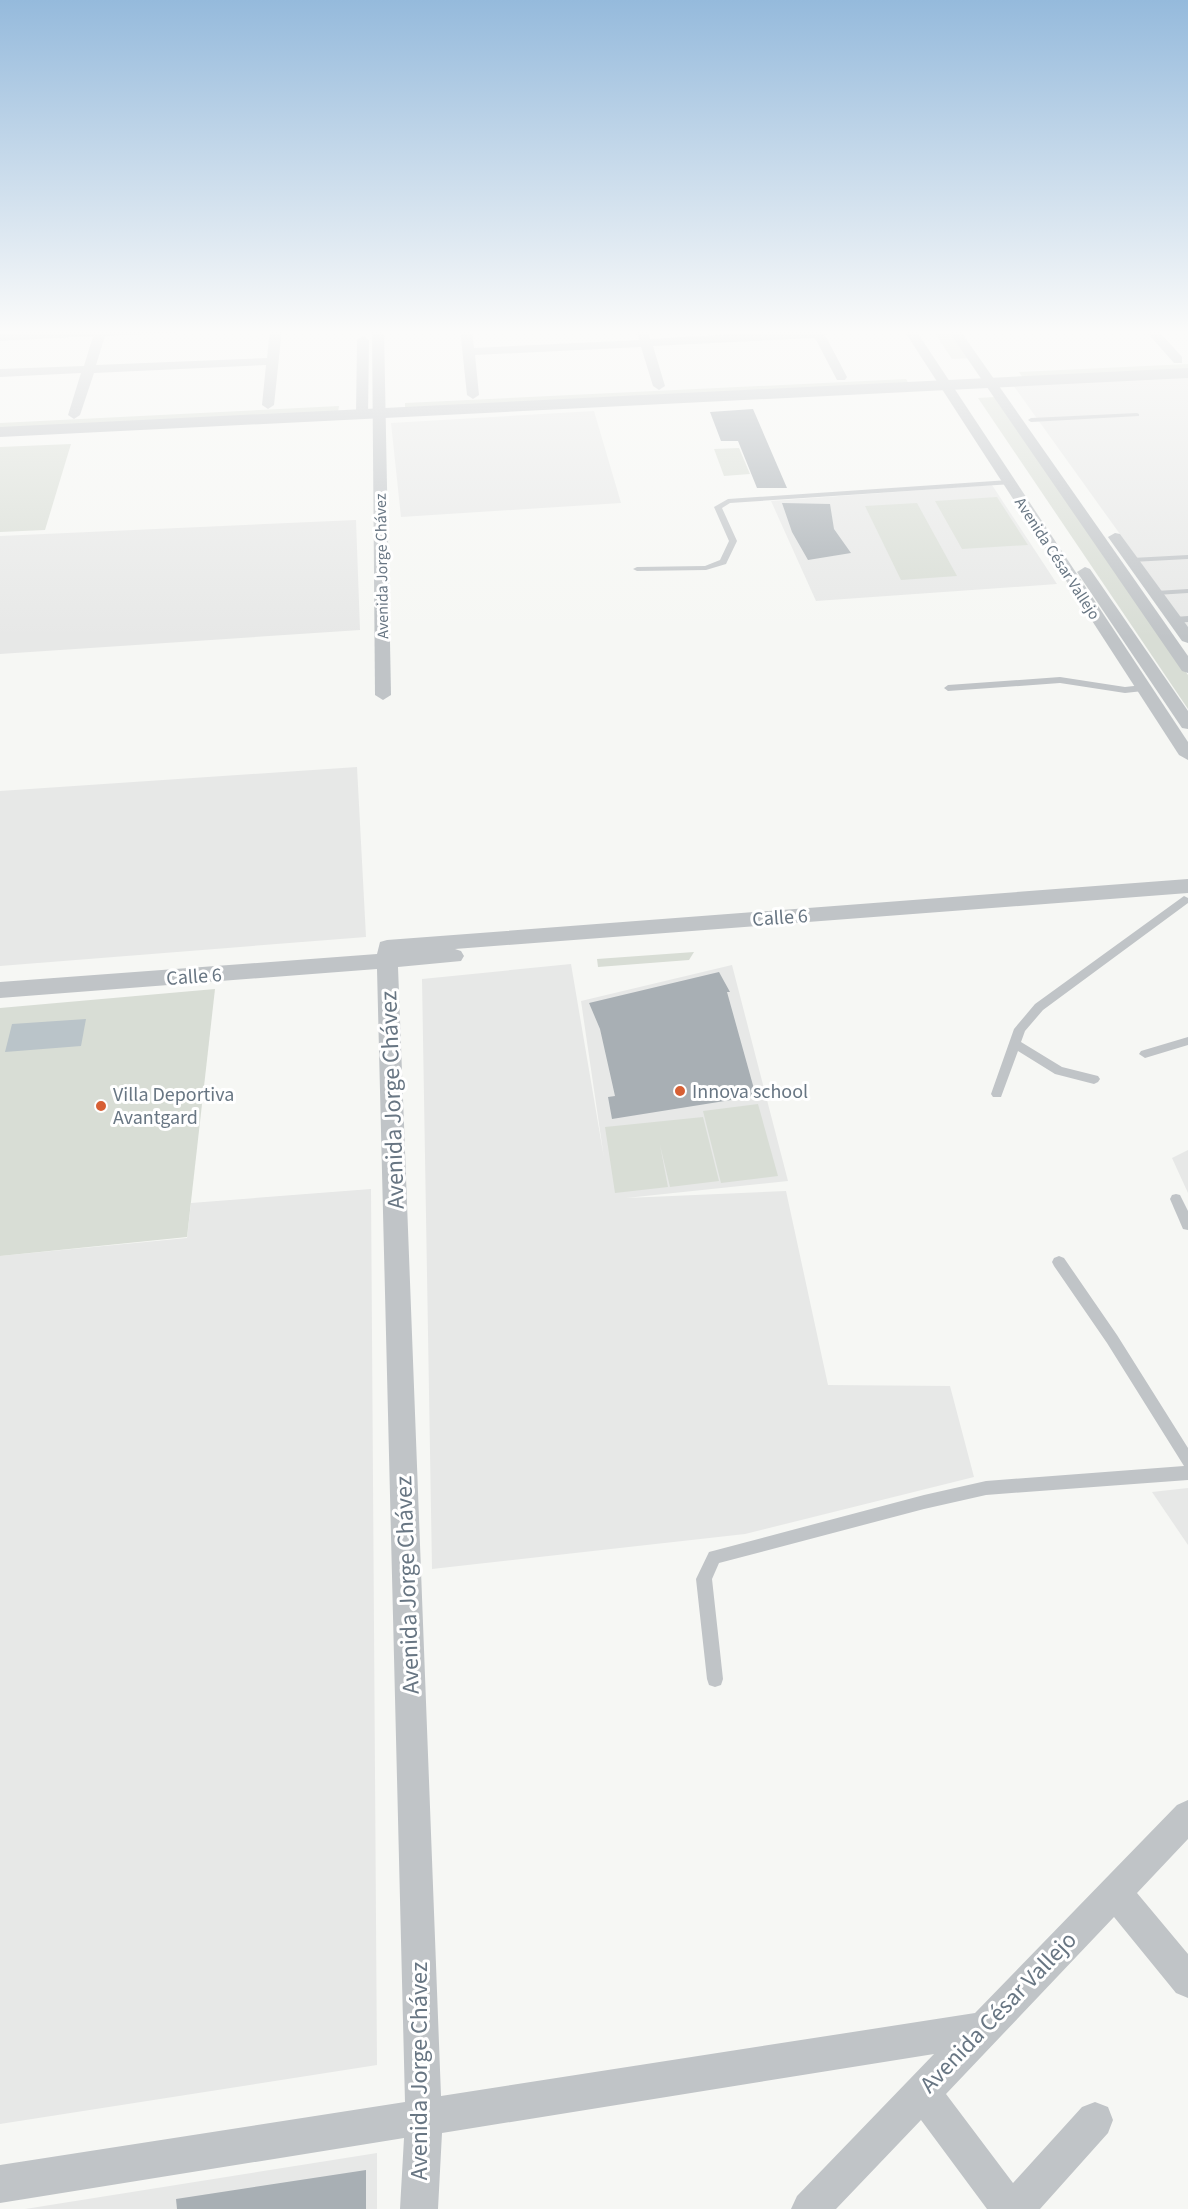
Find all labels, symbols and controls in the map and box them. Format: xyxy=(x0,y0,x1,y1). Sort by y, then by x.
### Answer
street label: Avenida Jorge Chávez xyxy=(370,493,394,639)
street label: Avenida César Vallejo xyxy=(1009,493,1105,624)
street label: Calle 6 xyxy=(751,902,809,934)
street label: Calle 6 xyxy=(165,961,223,993)
street label: Avenida Jorge Chávez xyxy=(371,990,414,1210)
place label: Innova school xyxy=(692,1078,808,1106)
place label: Villa Deportiva Avantgard xyxy=(113,1081,234,1132)
marker: Innova school xyxy=(673,1084,687,1098)
marker: Villa Deportiva Avantgard xyxy=(94,1099,108,1113)
street label: Avenida Jorge Chávez xyxy=(386,1475,429,1695)
street label: Avenida César Vallejo xyxy=(912,1924,1085,2101)
street label: Avenida Jorge Chávez xyxy=(402,1962,437,2180)

